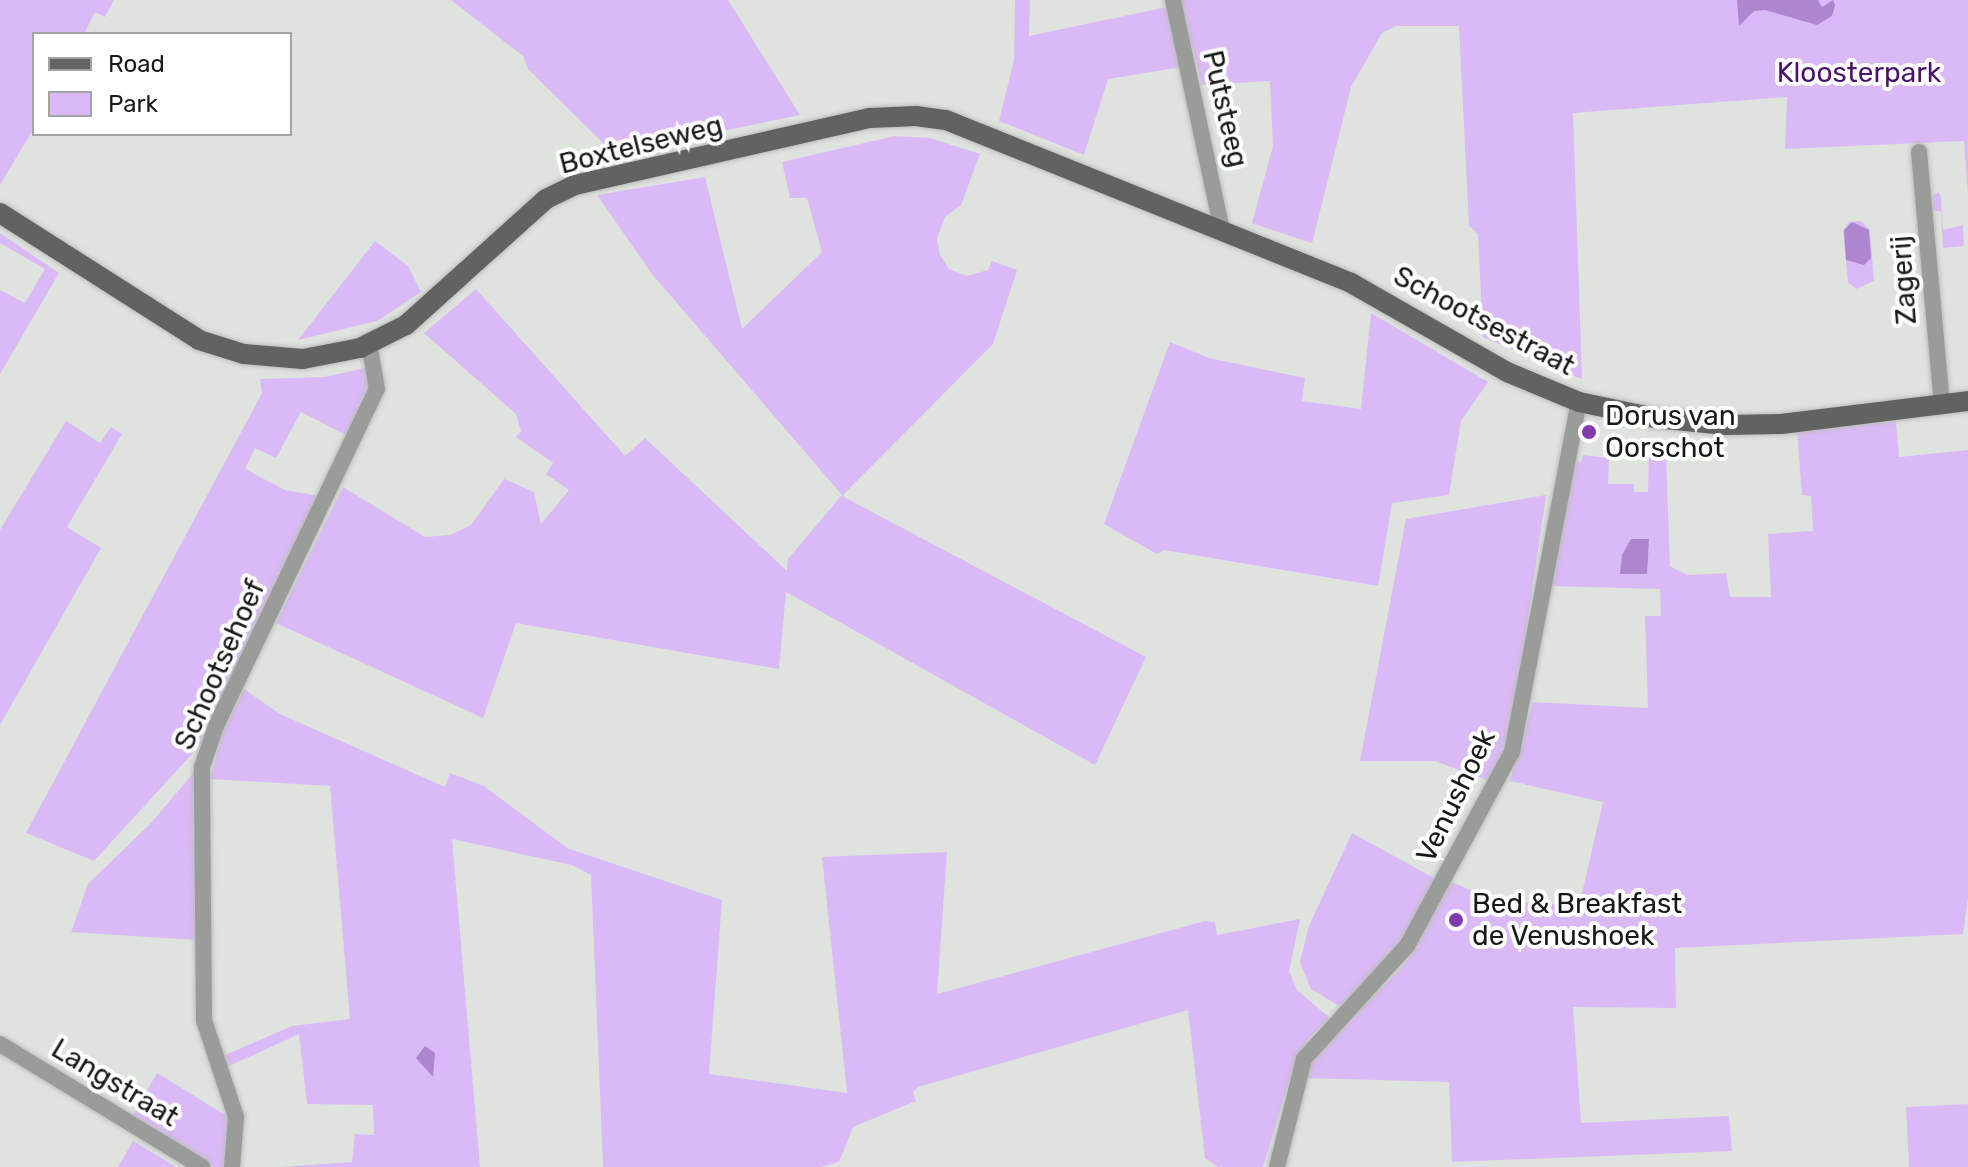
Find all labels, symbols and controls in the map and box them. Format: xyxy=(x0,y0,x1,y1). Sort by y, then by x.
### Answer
legend xyxy=(32,32,292,136)
street label: Putsteeg xyxy=(1195,47,1255,171)
text: Road xyxy=(108,50,165,78)
park label: Kloosterpark xyxy=(1777,56,1941,90)
text: Park xyxy=(108,90,158,118)
street label: Boxtelseweg xyxy=(556,109,726,181)
street label: Zagerij xyxy=(1884,234,1924,326)
street label: Schootsestraat xyxy=(1388,259,1580,383)
place label: Dorus van Oorschot xyxy=(1605,399,1736,465)
marker: Dorus van Oorschot xyxy=(1580,423,1598,441)
street label: Schootsehoef xyxy=(168,575,272,755)
street label: Venushoek xyxy=(1409,724,1503,868)
place label: Bed & Breakfast de Venushoek xyxy=(1472,887,1682,953)
marker: Bed & Breakfast de Venushoek xyxy=(1447,911,1465,929)
street label: Langstraat xyxy=(45,1032,185,1134)

